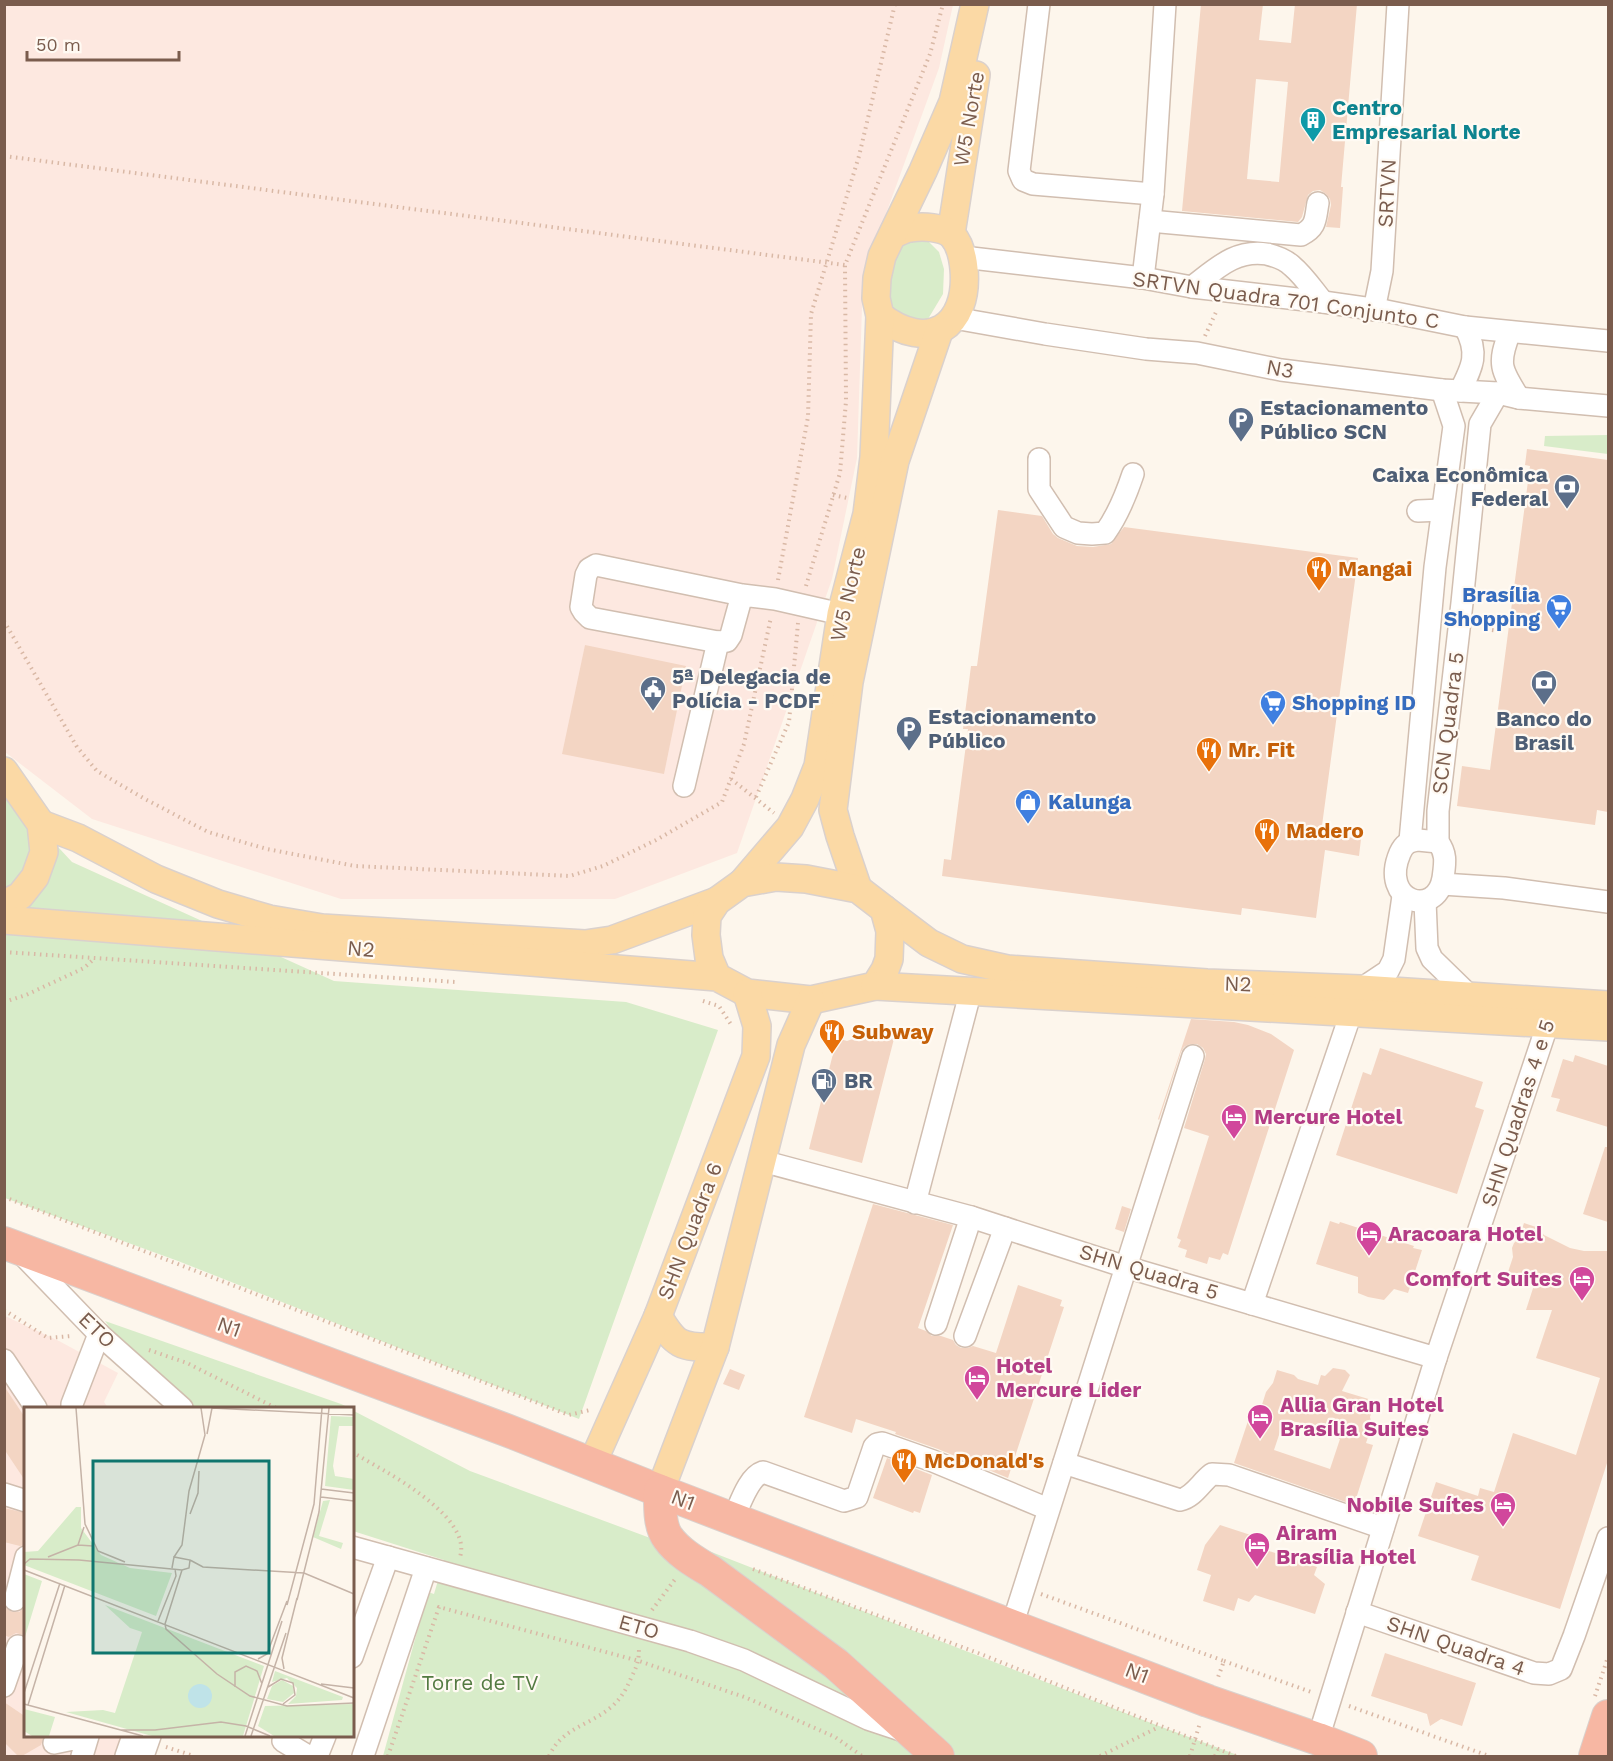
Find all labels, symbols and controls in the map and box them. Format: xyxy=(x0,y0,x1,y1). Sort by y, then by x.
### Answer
scale bar xyxy=(27,24,178,62)
text: 50 m xyxy=(36,34,81,55)
street label: W5 Norte xyxy=(948,69,989,168)
place label: Centro Empresarial Norte xyxy=(1332,95,1521,144)
building icon: Centro Empresarial Norte xyxy=(1298,105,1328,143)
street label: SRTVN xyxy=(1372,158,1401,228)
street label: SRTVN Quadra 701 Conjunto C xyxy=(1131,266,1441,333)
street label: N3 xyxy=(1264,354,1296,383)
place label: Estacionamento Público SCN xyxy=(1260,395,1428,444)
parking icon: Estacionamento Público SCN xyxy=(1226,405,1256,443)
place label: Caixa Econômica Federal xyxy=(1372,462,1549,511)
bank icon: Caixa Econômica Federal xyxy=(1552,472,1582,510)
street label: W5 Norte xyxy=(825,544,871,644)
restaurant icon: Mangai xyxy=(1304,554,1334,592)
place label: Mangai xyxy=(1338,556,1412,581)
place label: Brasília Shopping xyxy=(1444,582,1541,631)
supermarket icon: Brasília Shopping xyxy=(1544,592,1574,630)
street label: SCN Quadra 5 xyxy=(1426,650,1469,796)
place label: 5ª Delegacia de Polícia - PCDF xyxy=(672,664,831,713)
bank icon: Banco do Brasil xyxy=(1529,668,1559,706)
public building icon: 5ª Delegacia de Polícia - PCDF xyxy=(638,674,668,712)
supermarket icon: Shopping ID xyxy=(1258,688,1288,726)
place label: Shopping ID xyxy=(1292,690,1416,715)
place label: Estacionamento Público xyxy=(928,704,1096,753)
place label: Banco do Brasil xyxy=(1496,706,1592,755)
parking icon: Estacionamento Público xyxy=(894,714,924,752)
restaurant icon: Mr. Fit xyxy=(1194,735,1224,773)
place label: Mr. Fit xyxy=(1228,737,1295,762)
shop icon: Kalunga xyxy=(1013,787,1043,825)
place label: Kalunga xyxy=(1048,789,1132,814)
restaurant icon: Madero xyxy=(1252,816,1282,854)
place label: Madero xyxy=(1286,818,1364,843)
street label: N2 xyxy=(346,935,376,962)
street label: N2 xyxy=(1224,971,1252,996)
street label: SHN Quadras 4 e 5 xyxy=(1475,1016,1560,1209)
restaurant icon: Subway xyxy=(817,1017,847,1055)
place label: Subway xyxy=(852,1019,934,1044)
fuel station icon: BR xyxy=(809,1066,839,1104)
place label: BR xyxy=(844,1068,873,1093)
hotel icon: Mercure Hotel xyxy=(1219,1102,1249,1140)
place label: Mercure Hotel xyxy=(1254,1104,1402,1129)
street label: SHN Quadra 6 xyxy=(652,1159,727,1303)
hotel icon: Aracoara Hotel xyxy=(1354,1219,1384,1257)
place label: Aracoara Hotel xyxy=(1388,1221,1543,1246)
street label: SHN Quadra 5 xyxy=(1077,1238,1222,1305)
hotel icon: Comfort Suites xyxy=(1567,1264,1597,1302)
place label: Comfort Suites xyxy=(1405,1266,1562,1291)
street label: ETO xyxy=(74,1306,121,1353)
street label: N1 xyxy=(214,1311,245,1342)
place label: Hotel Mercure Lider xyxy=(996,1353,1141,1402)
hotel icon: Hotel Mercure Lider xyxy=(962,1363,992,1401)
place label: Allia Gran Hotel Brasília Suites xyxy=(1280,1392,1444,1441)
hotel icon: Allia Gran Hotel Brasília Suites xyxy=(1245,1402,1275,1440)
inset map xyxy=(24,1407,354,1737)
restaurant icon: McDonald's xyxy=(889,1446,919,1484)
place label: McDonald's xyxy=(924,1448,1044,1473)
street label: N1 xyxy=(668,1484,699,1515)
hotel icon: Nobile Suítes xyxy=(1488,1490,1518,1528)
place label: Nobile Suítes xyxy=(1346,1492,1484,1517)
place label: Airam Brasília Hotel xyxy=(1276,1520,1416,1569)
hotel icon: Airam Brasília Hotel xyxy=(1242,1530,1272,1568)
street label: ETO xyxy=(616,1609,662,1644)
street label: SHN Quadra 4 xyxy=(1384,1610,1529,1681)
street label: N1 xyxy=(1122,1657,1153,1688)
park label: Torre de TV xyxy=(421,1670,539,1695)

